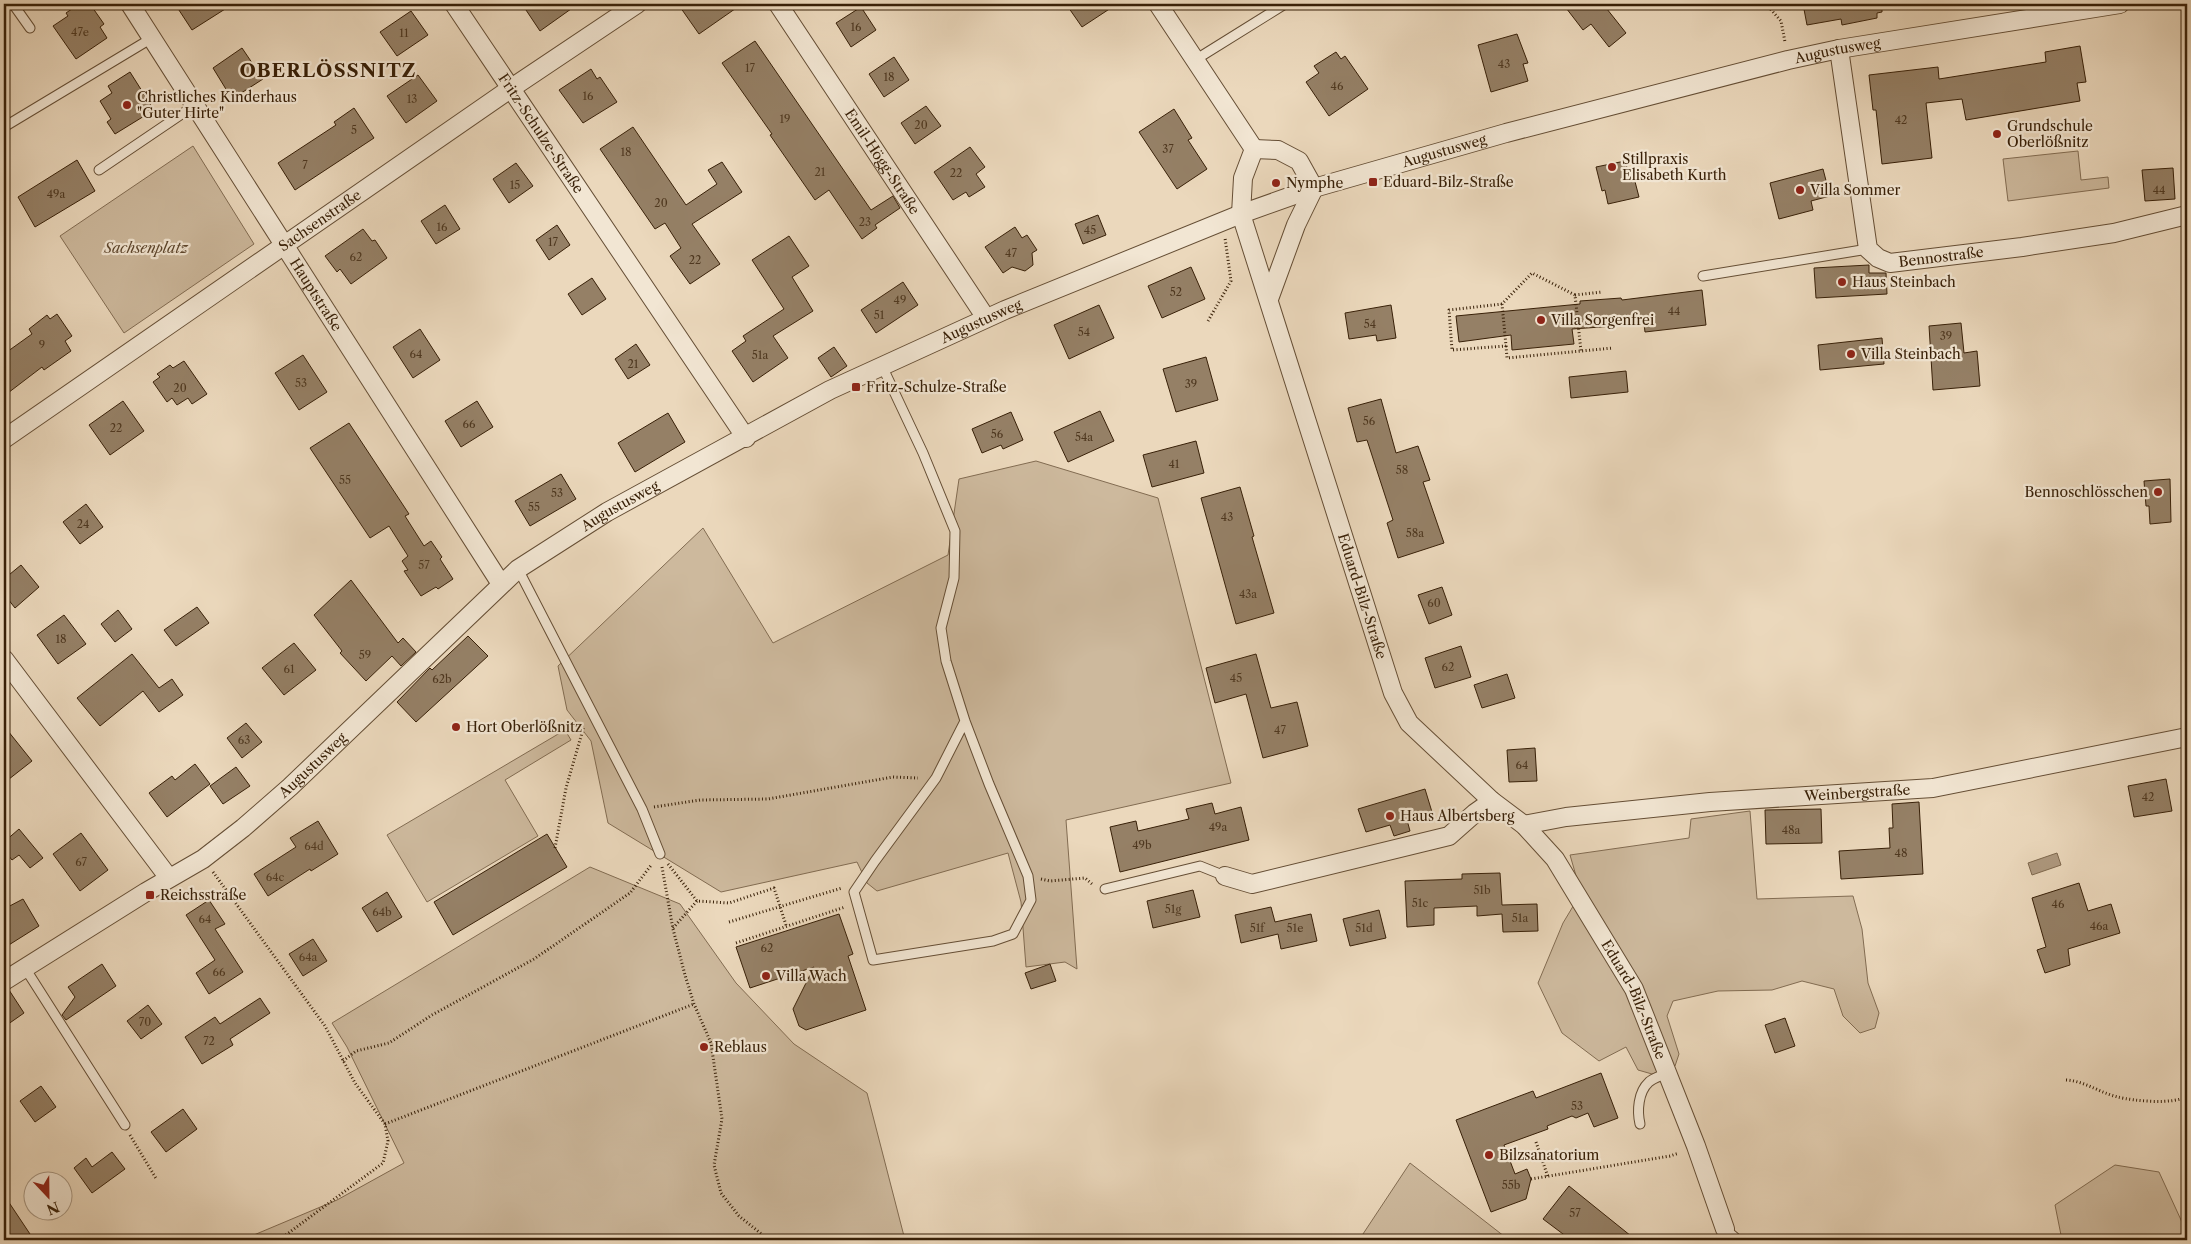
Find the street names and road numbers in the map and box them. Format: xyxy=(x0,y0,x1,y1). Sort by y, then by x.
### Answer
street label: Augustusweg xyxy=(1792,33,1882,68)
street label: Fritz-Schulze-Straße xyxy=(494,70,588,197)
street label: Emil-Högg-Straße xyxy=(841,105,924,218)
street label: Augustusweg xyxy=(1399,130,1489,172)
street label: Sachsenstraße xyxy=(275,186,365,255)
street label: Bennostraße xyxy=(1898,243,1985,271)
street label: Hauptstraße xyxy=(286,255,346,335)
street label: Augustusweg xyxy=(937,295,1025,348)
street label: Augustusweg xyxy=(577,476,663,536)
street label: Eduard-Bilz-Straße xyxy=(1334,531,1391,661)
street label: Augustusweg xyxy=(274,728,351,802)
street label: Weinbergstraße xyxy=(1803,780,1911,805)
street label: Eduard-Bilz-Straße xyxy=(1597,936,1670,1062)

